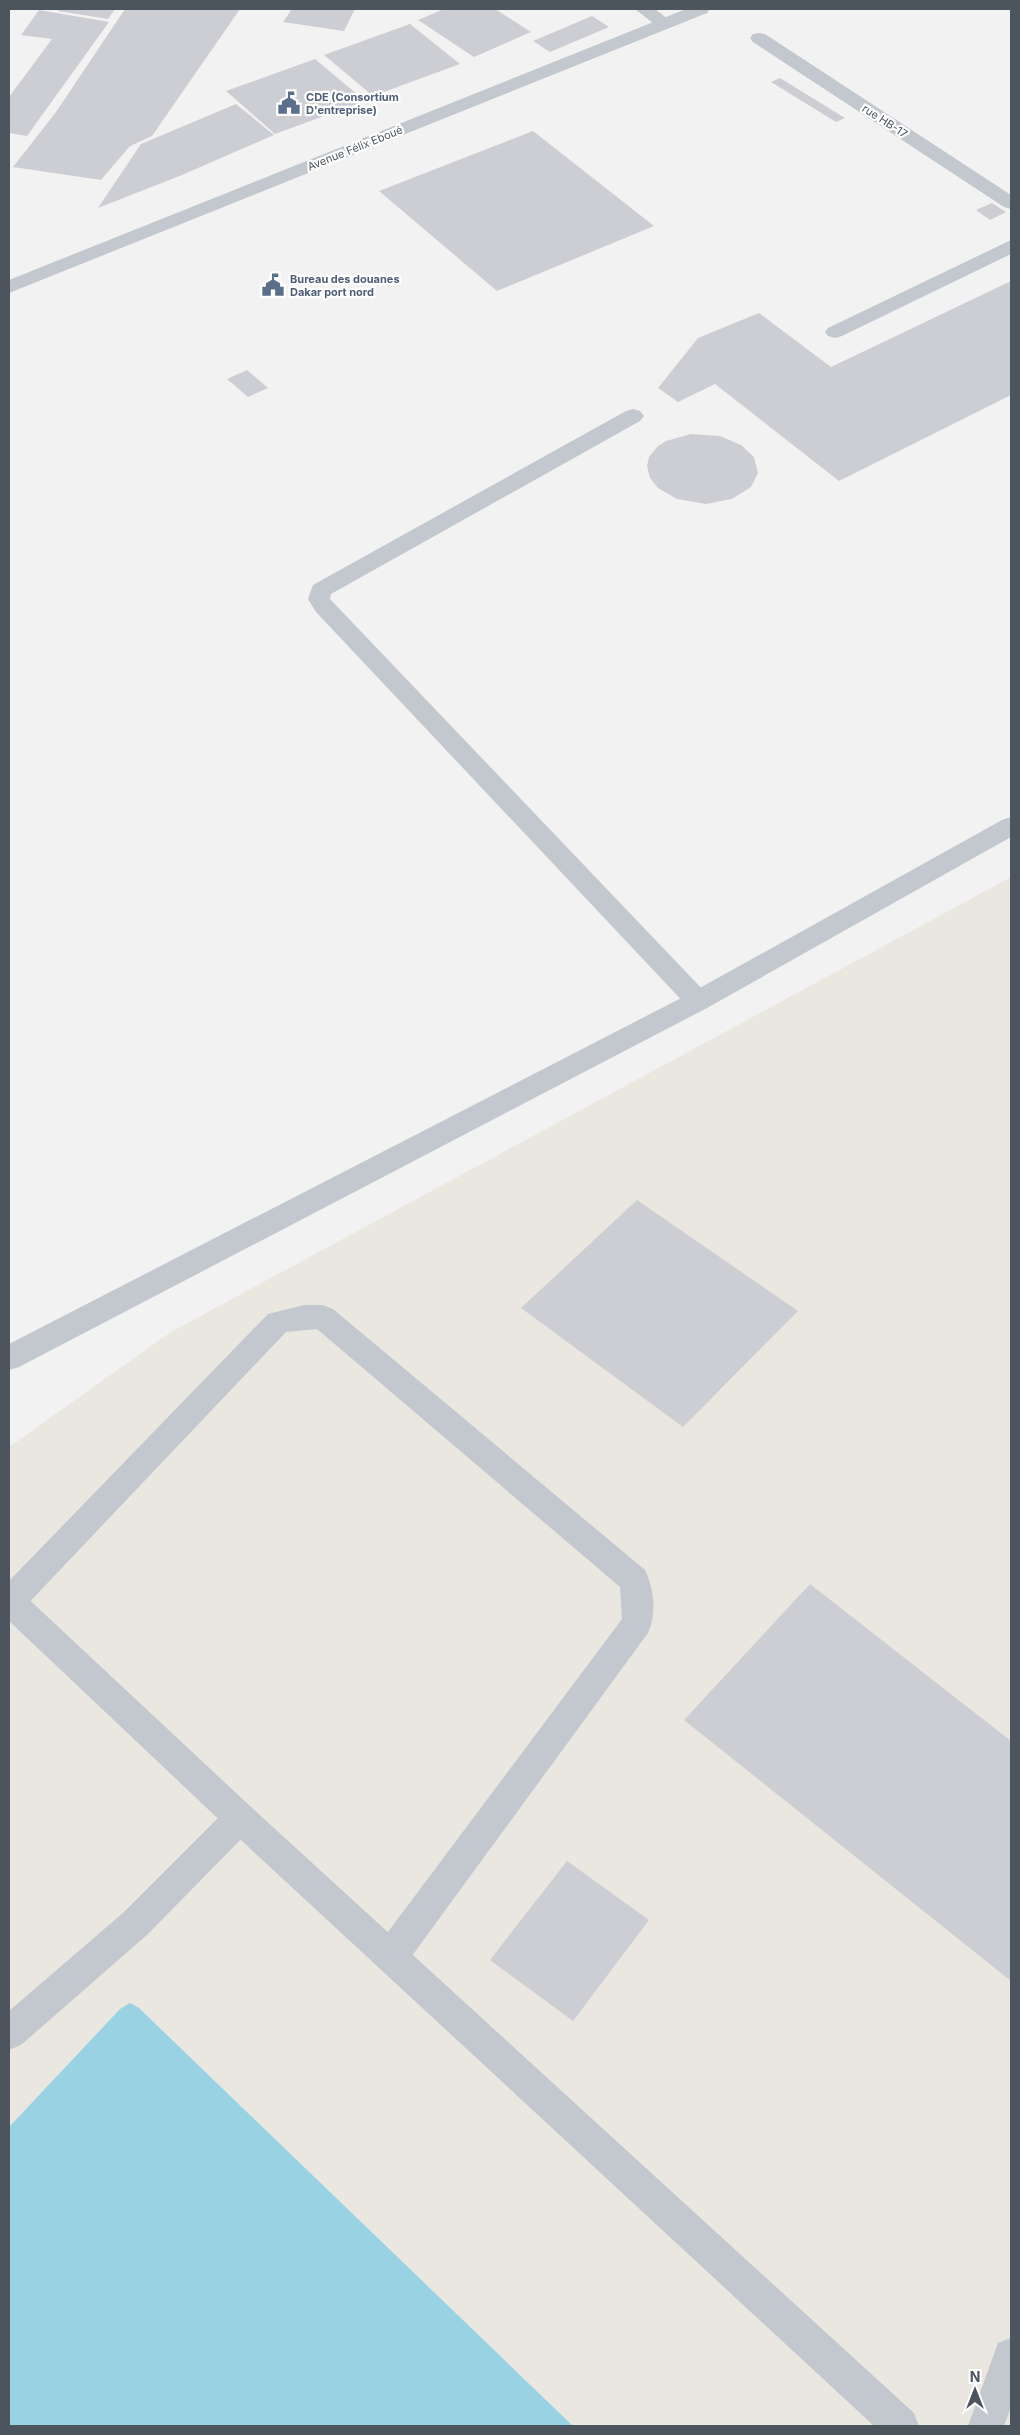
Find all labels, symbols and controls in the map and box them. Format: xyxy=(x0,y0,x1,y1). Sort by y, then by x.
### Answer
public building icon: CDE (Consortium D'entreprise) xyxy=(276,90,302,116)
place label: CDE (Consortium D'entreprise) xyxy=(306,90,399,117)
street label: rue HB-17 xyxy=(860,101,910,141)
street label: Avenue Félix Eboué xyxy=(305,122,405,174)
public building icon: Bureau des douanes Dakar port nord xyxy=(260,272,286,298)
place label: Bureau des douanes Dakar port nord xyxy=(290,272,400,299)
north arrow xyxy=(950,2365,1000,2415)
text: N xyxy=(970,2368,980,2385)

